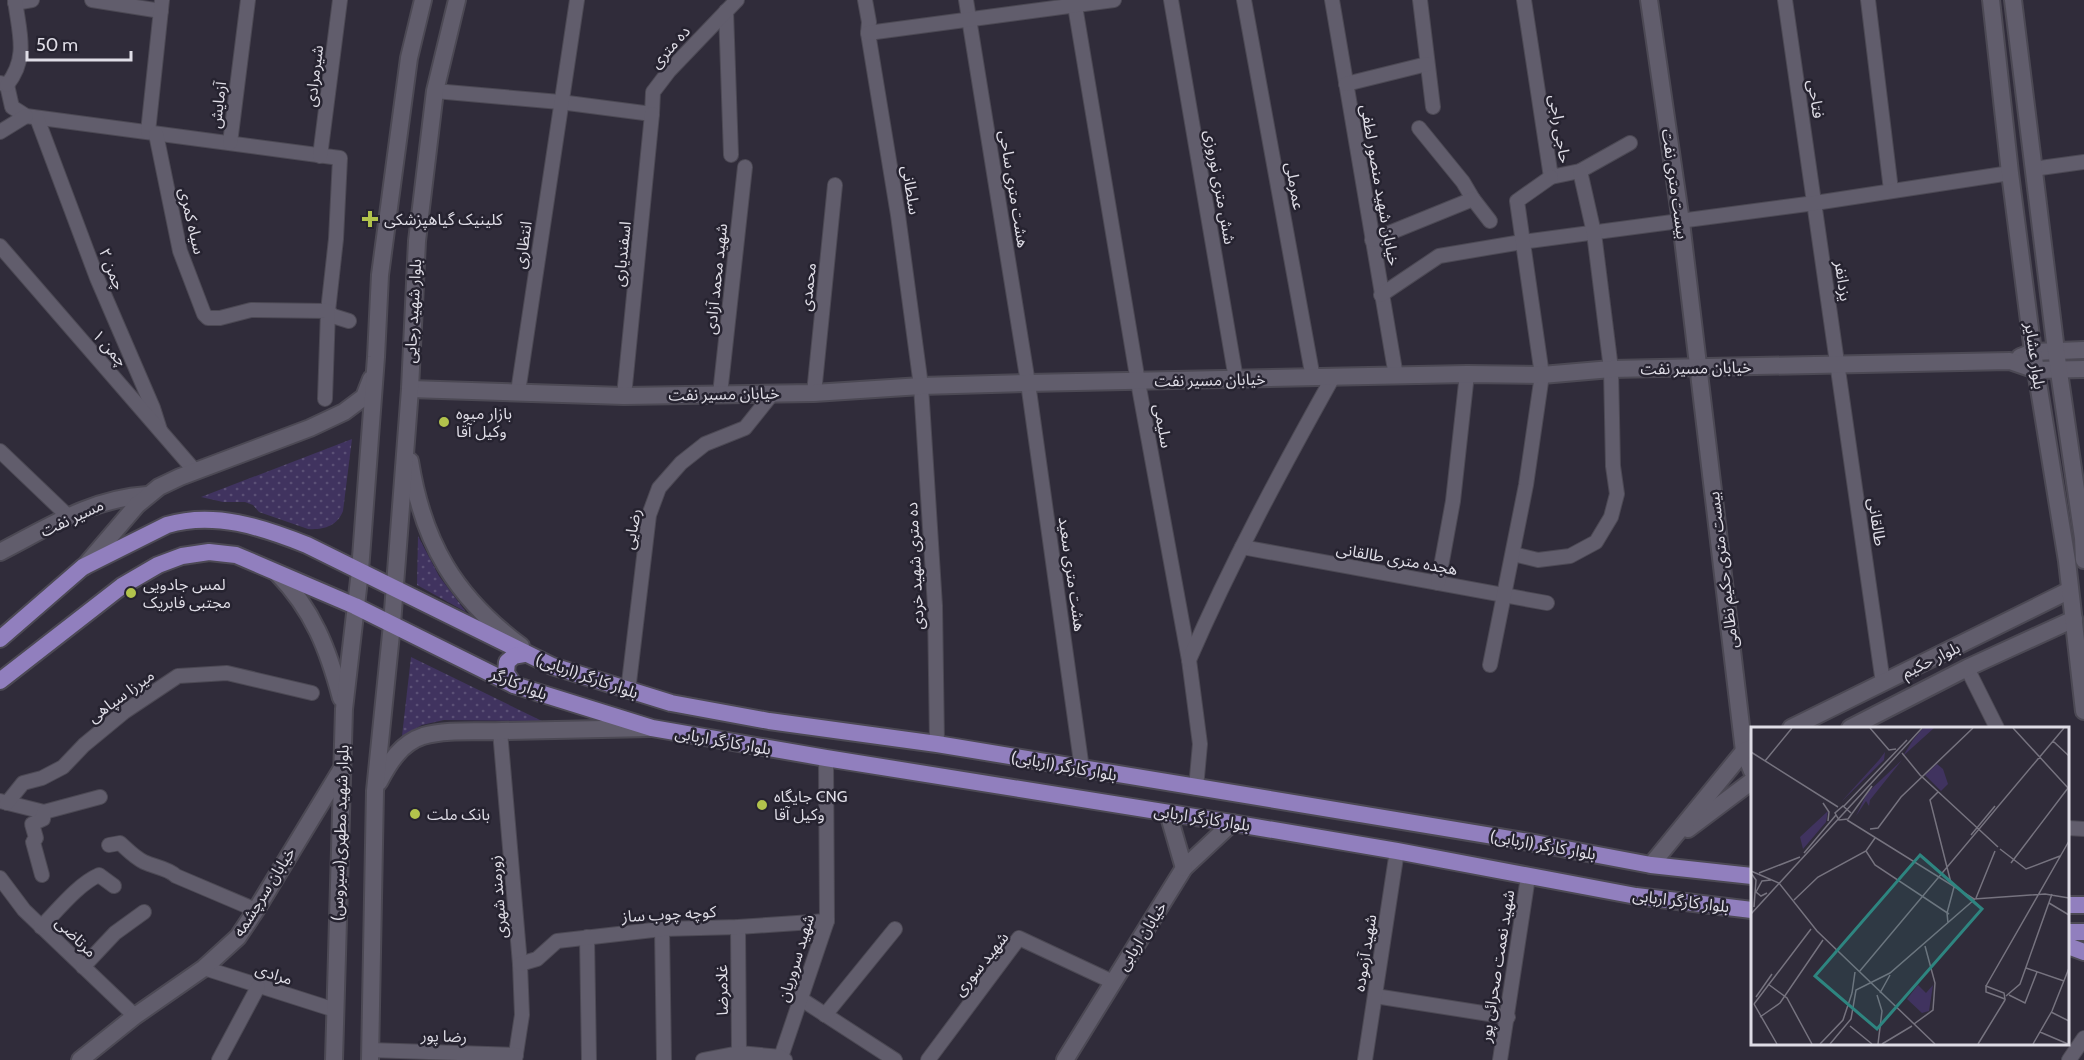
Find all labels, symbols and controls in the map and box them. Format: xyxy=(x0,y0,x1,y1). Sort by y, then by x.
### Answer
street label: ده متری xyxy=(646,22,694,72)
scale bar xyxy=(27,24,130,62)
text: 50 m xyxy=(36,34,78,56)
street label: شیرمرادی xyxy=(301,44,327,108)
street label: فتاحی xyxy=(1804,78,1828,120)
street label: آزمایش xyxy=(206,79,230,130)
street label: حاجی راجی xyxy=(1545,93,1575,165)
street label: خیابان شهید منصور لطفی xyxy=(1356,103,1404,267)
street label: شش متری نوروزی xyxy=(1201,128,1239,246)
street label: بیست متری نفت xyxy=(1658,128,1692,240)
street label: هشت متری ساحی xyxy=(995,129,1033,249)
street label: عمرملی xyxy=(1281,161,1309,211)
street label: سلطانی xyxy=(898,164,924,216)
street label: سیاه کمری xyxy=(175,186,209,256)
marker: کلینیک گیاهپزشکی xyxy=(361,210,379,228)
place label: کلینیک گیاهپزشکی xyxy=(384,210,503,230)
street label: انتظاری xyxy=(510,220,536,270)
street label: اسفندیاری xyxy=(609,220,635,288)
street label: شهید محمد آزادی xyxy=(701,223,731,335)
street label: چمن ۲ xyxy=(94,245,129,293)
street label: بلوار شهید رجایی xyxy=(401,258,425,364)
street label: یزدانفر xyxy=(1831,259,1855,302)
street label: محمدی xyxy=(796,262,820,312)
street label: بلوار عشایر xyxy=(2021,320,2049,391)
street label: چمن ۱ xyxy=(88,326,131,371)
street label: خیابان مسیر نفت xyxy=(1640,358,1752,378)
street label: خیابان مسیر نفت xyxy=(1154,370,1266,390)
street label: خیابان مسیر نفت xyxy=(668,384,780,404)
street label: سلیمی xyxy=(1150,403,1176,449)
place label: بازار میوه وکیل آقا xyxy=(456,404,512,441)
marker: بازار میوه وکیل آقا xyxy=(437,415,451,429)
street label: بیست متری حکیم نظامی xyxy=(1704,490,1745,650)
street label: مسیر نفت xyxy=(37,495,107,541)
street label: طالقانی xyxy=(1864,497,1890,547)
street label: ده متری شهید خردی xyxy=(902,502,928,630)
street label: رضایی xyxy=(619,507,645,551)
street label: هشت متری سعید xyxy=(1055,515,1089,633)
street label: هجده متری طالقانی xyxy=(1335,539,1459,579)
place label: لمس جادویی مجتبی فابریک xyxy=(143,575,231,612)
marker: لمس جادویی مجتبی فابریک xyxy=(124,586,138,600)
street label: بلوار حکیم xyxy=(1899,638,1965,685)
street label: بلوار کارگر (اربابی) xyxy=(533,650,641,702)
street label: بلوار کارگر xyxy=(487,664,550,704)
street label: میرزا سپاهی xyxy=(84,665,159,727)
street label: بلوار کارگر اربابی xyxy=(673,723,773,759)
inset map xyxy=(1751,727,2069,1045)
street label: بلوار شهید مطهری(سیروس) xyxy=(327,745,353,921)
street label: بلوار کارگر (اربابی) xyxy=(1010,747,1118,785)
place label: جایگاه CNG وکیل آقا xyxy=(774,787,848,824)
marker: جایگاه CNG وکیل آقا xyxy=(755,798,769,812)
street label: بلوار کارگر اربابی xyxy=(1153,801,1251,835)
place label: بانک ملت xyxy=(427,805,490,824)
marker: بانک ملت xyxy=(408,807,422,821)
street label: بلوار کارگر (اربابی) xyxy=(1489,826,1597,864)
street label: خیابان سرچشمه xyxy=(229,844,300,941)
street label: زورمند شهری xyxy=(485,855,511,939)
street label: بلوار کارگر اربابی xyxy=(1632,886,1730,916)
street label: شهید نعمت صحرائی پور xyxy=(1475,888,1520,1045)
street label: خیابان اربابی xyxy=(1113,898,1171,974)
street label: کوچه چوب ساز xyxy=(620,902,717,927)
street label: شهید سروریان xyxy=(774,912,818,1004)
street label: مرتاضی xyxy=(51,913,101,961)
street label: شهید آزموده xyxy=(1350,913,1380,993)
street label: شهید سوری xyxy=(949,928,1013,1000)
street label: مرادی xyxy=(253,959,295,989)
street label: غلامرضا xyxy=(712,964,732,1016)
street label: رضا پور xyxy=(419,1026,467,1047)

